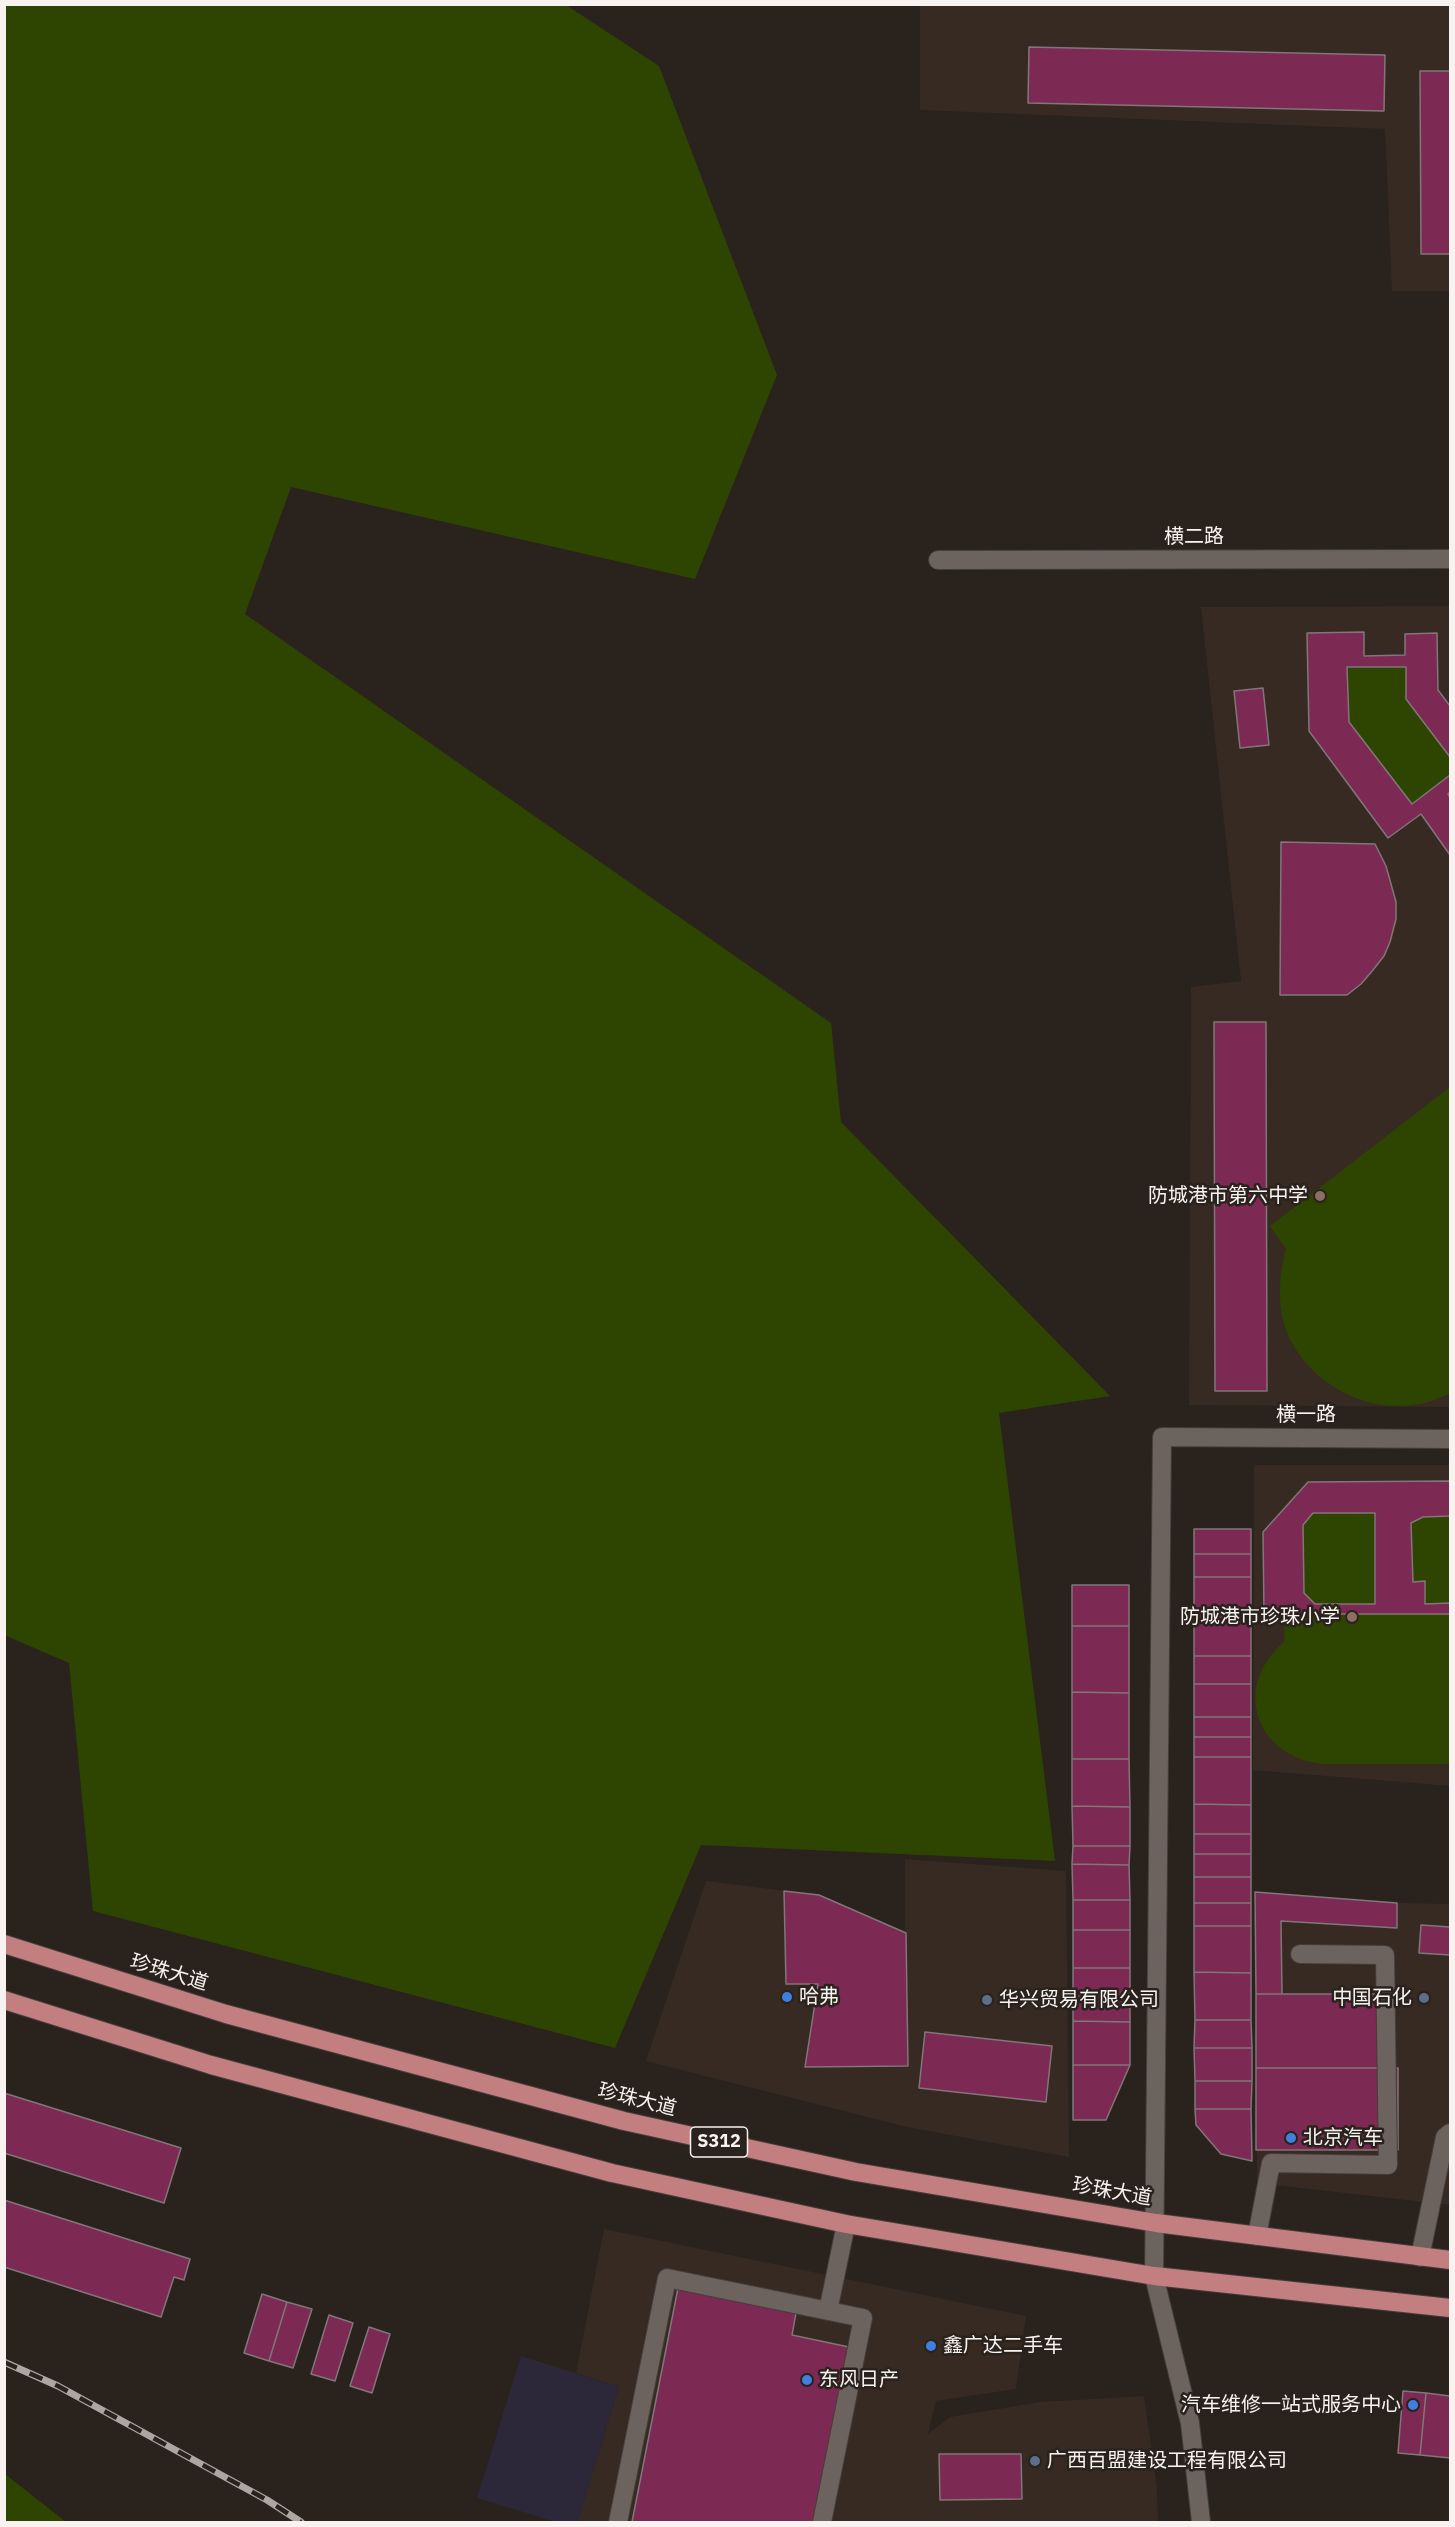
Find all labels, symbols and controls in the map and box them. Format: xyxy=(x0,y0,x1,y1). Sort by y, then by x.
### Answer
street label: 横二路 xyxy=(1164,525,1224,549)
place label: 防城港市第六中学 xyxy=(1148,1184,1308,1208)
marker: 防城港市第六中学 xyxy=(1313,1189,1327,1203)
street label: 横一路 xyxy=(1276,1403,1336,1427)
place label: 防城港市珍珠小学 xyxy=(1180,1605,1340,1629)
marker: 防城港市珍珠小学 xyxy=(1345,1610,1359,1624)
street label: 珍珠大道 xyxy=(127,1950,211,1996)
place label: 哈弗 xyxy=(799,1985,839,2009)
place label: 中国石化 xyxy=(1332,1986,1412,2010)
place label: 华兴贸易有限公司 xyxy=(999,1988,1159,2012)
marker: 哈弗 xyxy=(780,1990,794,2004)
marker: 中国石化 xyxy=(1417,1991,1431,2005)
marker: 华兴贸易有限公司 xyxy=(980,1993,994,2007)
street label: 珍珠大道 xyxy=(595,2079,679,2121)
place label: 北京汽车 xyxy=(1303,2126,1383,2150)
road number: S312 xyxy=(690,2127,748,2157)
marker: 北京汽车 xyxy=(1284,2131,1298,2145)
street label: 珍珠大道 xyxy=(1071,2173,1153,2211)
place label: 鑫广达二手车 xyxy=(943,2334,1063,2358)
marker: 鑫广达二手车 xyxy=(924,2339,938,2353)
place label: 东风日产 xyxy=(819,2368,899,2392)
marker: 东风日产 xyxy=(800,2373,814,2387)
place label: 汽车维修一站式服务中心 xyxy=(1181,2393,1401,2417)
marker: 汽车维修一站式服务中心 xyxy=(1406,2398,1420,2412)
place label: 广西百盟建设工程有限公司 xyxy=(1047,2449,1287,2473)
marker: 广西百盟建设工程有限公司 xyxy=(1028,2454,1042,2468)

